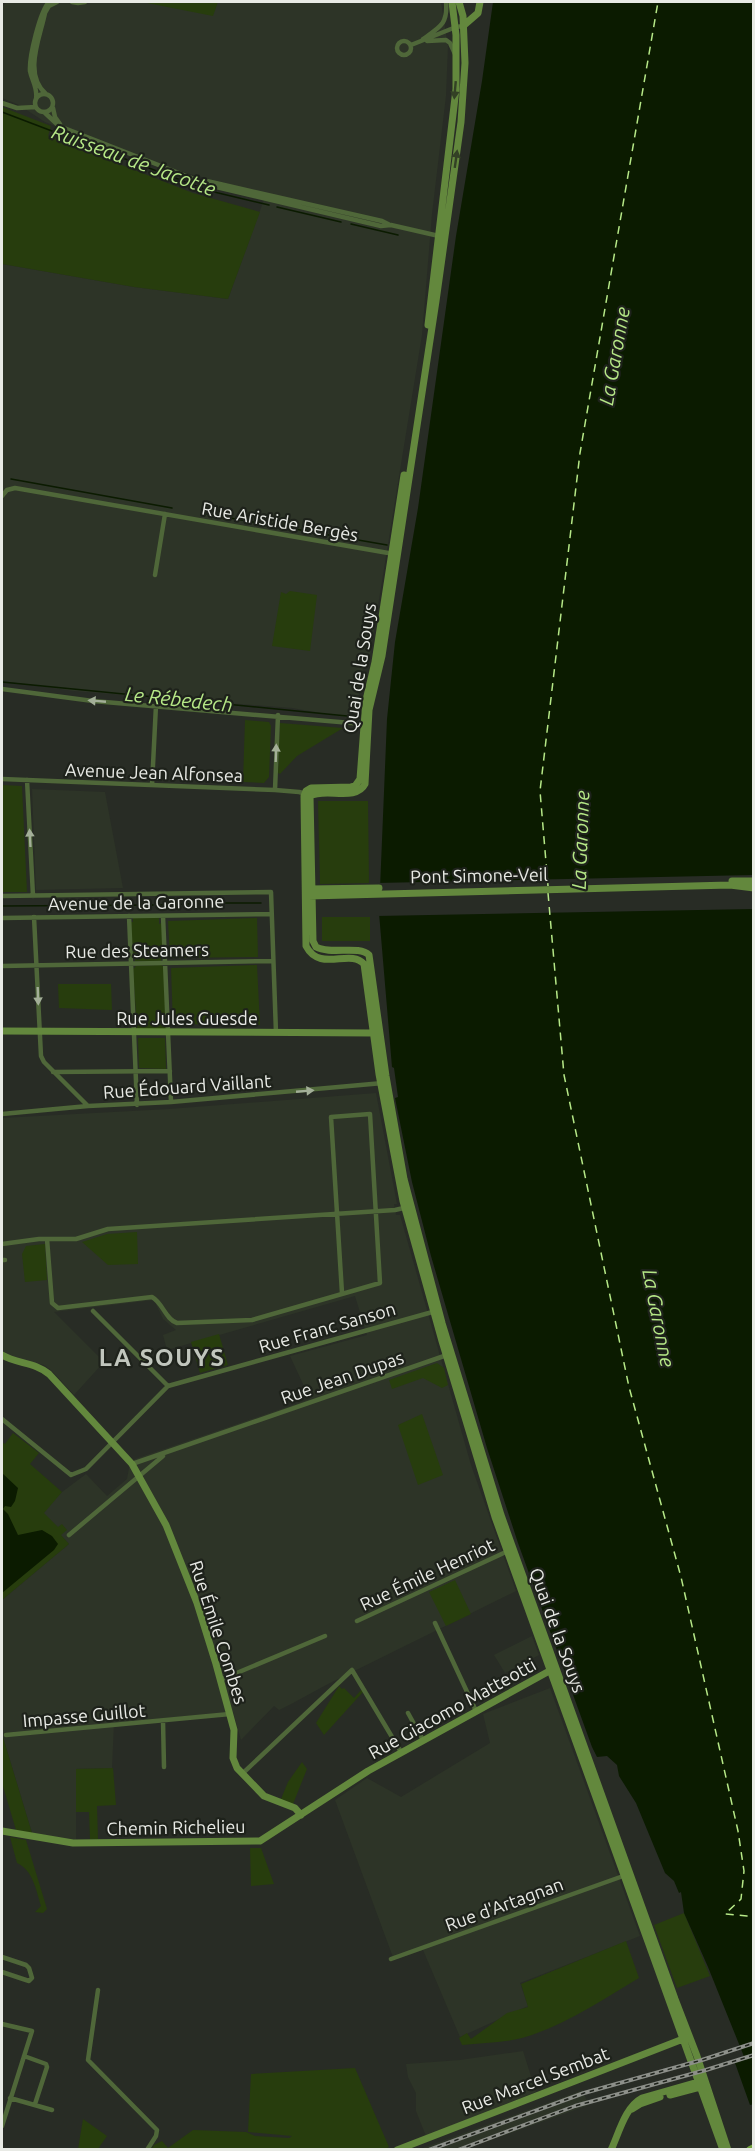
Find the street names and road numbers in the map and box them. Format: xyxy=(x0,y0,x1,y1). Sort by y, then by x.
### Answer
street label: Rue Aristide Bergès xyxy=(200,497,360,545)
street label: Quai de la Souys xyxy=(339,601,380,735)
street label: Avenue Jean Alfonsea xyxy=(65,759,243,785)
street label: Pont Simone-Veil xyxy=(410,864,548,886)
street label: Avenue de la Garonne xyxy=(48,890,224,914)
street label: Rue des Steamers xyxy=(65,939,209,961)
street label: Rue Jules Guesde xyxy=(116,1008,258,1028)
street label: Rue Édouard Vaillant xyxy=(102,1069,272,1102)
street label: Rue Franc Sanson xyxy=(256,1298,398,1356)
street label: Rue Jean Dupas xyxy=(278,1347,406,1407)
street label: Rue Émile Henriot xyxy=(356,1533,497,1614)
street label: Rue Émile Combes xyxy=(186,1557,253,1706)
street label: Quai de la Souys xyxy=(525,1565,590,1696)
street label: Rue Giacomo Matteotti xyxy=(365,1654,539,1762)
street label: Impasse Guillot xyxy=(22,1700,146,1730)
street label: Chemin Richelieu xyxy=(106,1816,246,1838)
street label: Rue d'Artagnan xyxy=(442,1873,566,1935)
street label: Rue Marcel Sembat xyxy=(459,2043,611,2117)

